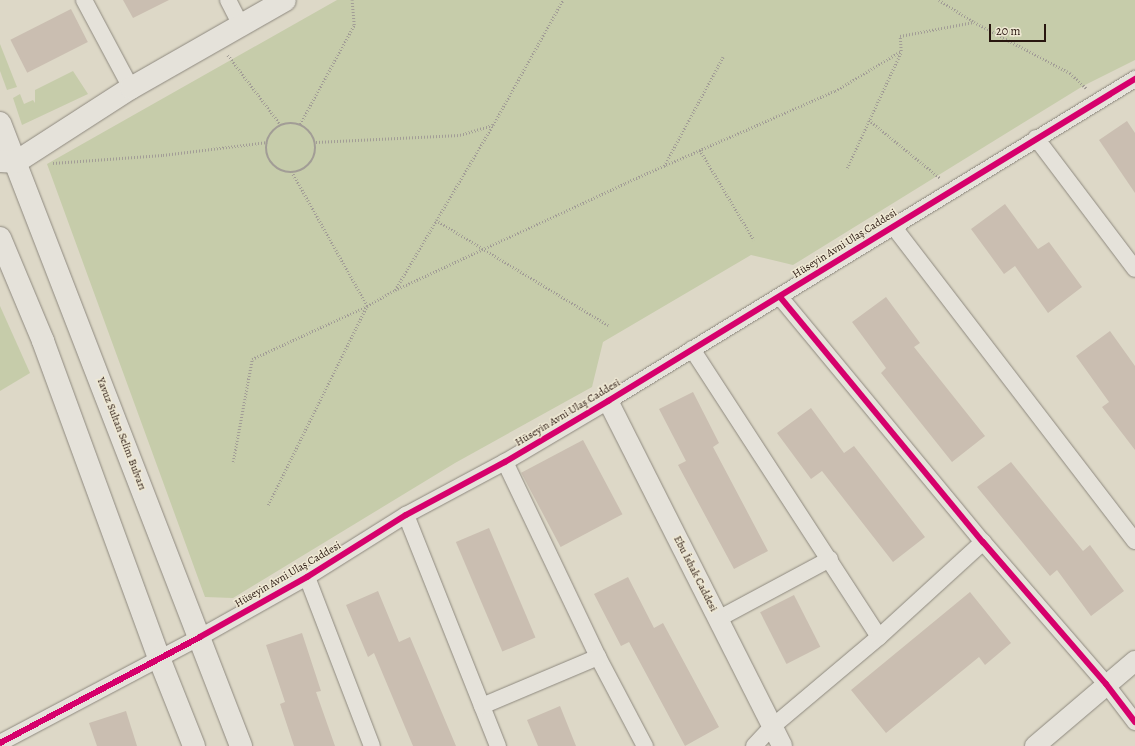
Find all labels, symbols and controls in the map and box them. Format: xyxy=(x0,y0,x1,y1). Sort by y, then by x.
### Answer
scale bar xyxy=(991,16,1048,42)
text: 20 m xyxy=(996,23,1020,39)
street label: Hüseyin Avni Ulaş Caddesi xyxy=(790,207,900,281)
street label: Yavuz Sultan Selim Bulvarı xyxy=(93,376,149,492)
street label: Hüseyin Avni Ulaş Caddesi xyxy=(513,376,623,450)
street label: Ebu İshak Caddesi xyxy=(670,534,720,614)
street label: Hüseyin Avni Ulaş Caddesi xyxy=(233,539,343,611)

